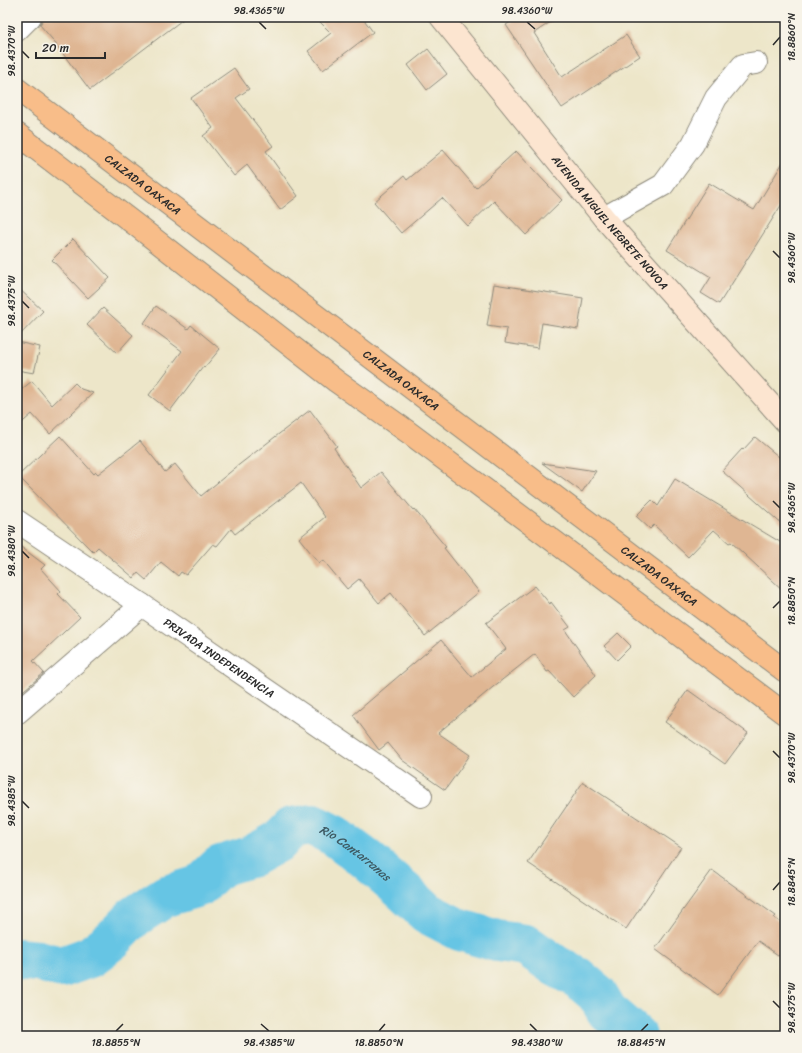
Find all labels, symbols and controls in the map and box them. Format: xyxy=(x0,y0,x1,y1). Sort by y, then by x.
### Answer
text: 98.4365°W xyxy=(234,2,285,20)
text: 98.4360°W xyxy=(502,2,553,20)
text: 18.8860°N xyxy=(783,13,801,61)
text: 98.4370°W xyxy=(3,25,21,76)
scale bar xyxy=(36,34,105,60)
text: 20 m xyxy=(42,37,69,59)
street label: CALZADA OAXACA xyxy=(101,149,185,220)
street label: AVENIDA MIGUEL NEGRETE NOVOA xyxy=(546,150,673,294)
text: 98.4360°W xyxy=(783,232,801,283)
text: 98.4375°W xyxy=(3,275,21,326)
street label: CALZADA OAXACA xyxy=(359,345,443,415)
text: 98.4365°W xyxy=(783,482,801,533)
text: 98.4380°W xyxy=(3,525,21,577)
street label: CALZADA OAXACA xyxy=(617,541,702,611)
text: 18.8850°N xyxy=(783,576,801,626)
street label: PRIVADA INDEPENDENCIA xyxy=(160,613,279,703)
text: 98.4370°W xyxy=(783,732,801,783)
text: 98.4385°W xyxy=(3,775,21,827)
water label: Rio Cantarranas xyxy=(316,819,397,888)
text: 18.8845°N xyxy=(783,857,801,906)
text: 98.4375°W xyxy=(783,982,801,1033)
text: 18.8855°N xyxy=(92,1034,140,1052)
text: 98.4385°W xyxy=(243,1034,295,1052)
text: 18.8850°N xyxy=(354,1034,404,1052)
text: 98.4380°W xyxy=(511,1034,563,1052)
text: 18.8845°N xyxy=(617,1034,666,1052)

